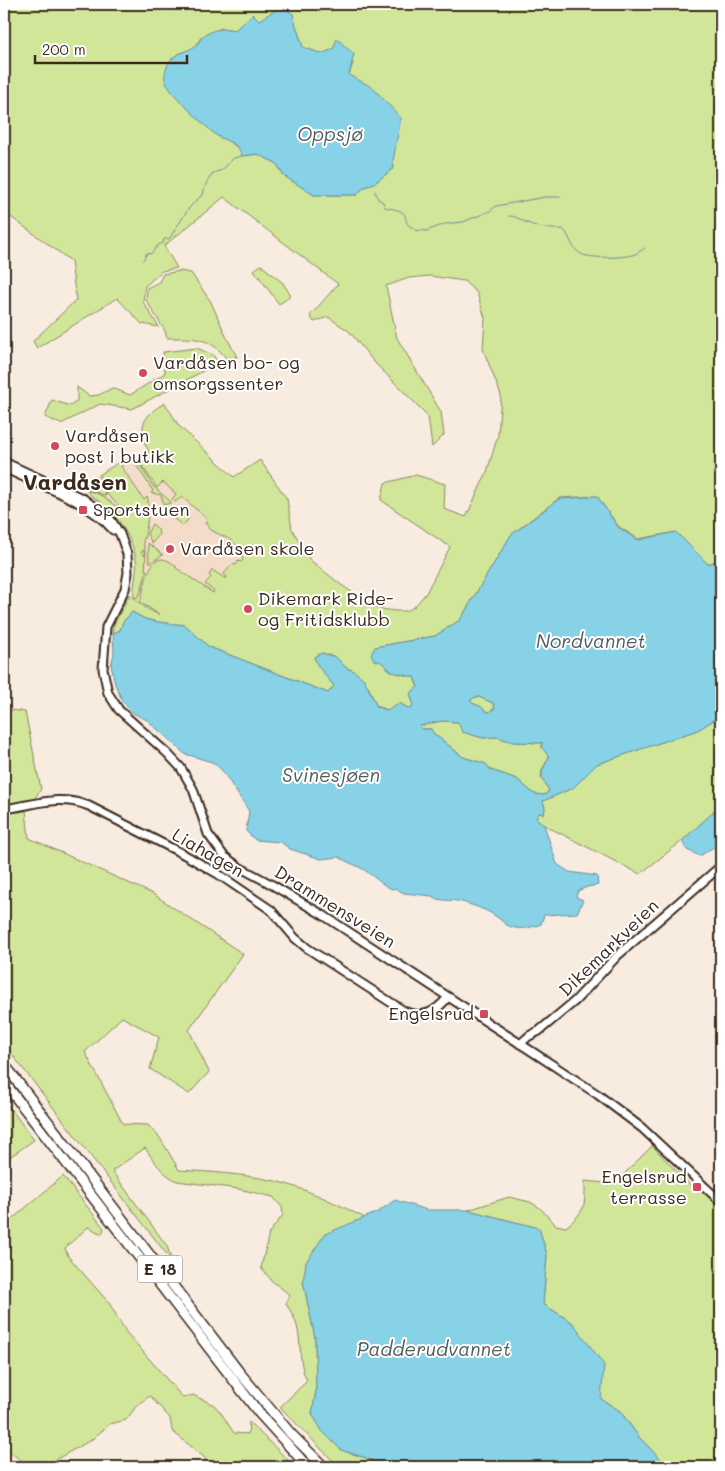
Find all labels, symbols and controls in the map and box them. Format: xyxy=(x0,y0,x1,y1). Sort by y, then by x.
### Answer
scale bar xyxy=(35,32,188,64)
text: 200 m xyxy=(42,39,86,59)
water label: Oppsjø xyxy=(297,121,363,146)
place label: Vardåsen bo- og omsorgssenter xyxy=(153,350,300,395)
marker: Vardåsen bo- og omsorgssenter xyxy=(137,367,149,379)
place label: Vardåsen post i butikk xyxy=(65,423,174,468)
marker: Vardåsen post i butikk xyxy=(49,440,61,452)
district label: Vardåsen xyxy=(23,467,127,496)
place label: Sportstuen xyxy=(93,497,190,521)
marker: Sportstuen xyxy=(77,504,89,516)
place label: Vardåsen skole xyxy=(180,536,315,560)
marker: Vardåsen skole xyxy=(164,543,176,555)
place label: Dikemark Ride- og Fritidsklubb xyxy=(258,586,394,631)
marker: Dikemark Ride- og Fritidsklubb xyxy=(242,603,254,615)
water label: Nordvannet xyxy=(536,628,646,653)
water label: Svinesjøen xyxy=(282,762,380,787)
street label: Liahagen xyxy=(168,822,249,882)
street label: Drammensveien xyxy=(270,859,401,953)
street label: Dikemarkveien xyxy=(553,893,663,1001)
place label: Engelsrud xyxy=(389,1001,474,1025)
marker: Engelsrud xyxy=(478,1008,490,1020)
place label: Engelsrud terrasse xyxy=(602,1164,687,1209)
marker: Engelsrud terrasse xyxy=(691,1181,703,1193)
road number: E 18 xyxy=(138,1256,182,1282)
water label: Padderudvannet xyxy=(357,1336,511,1361)

